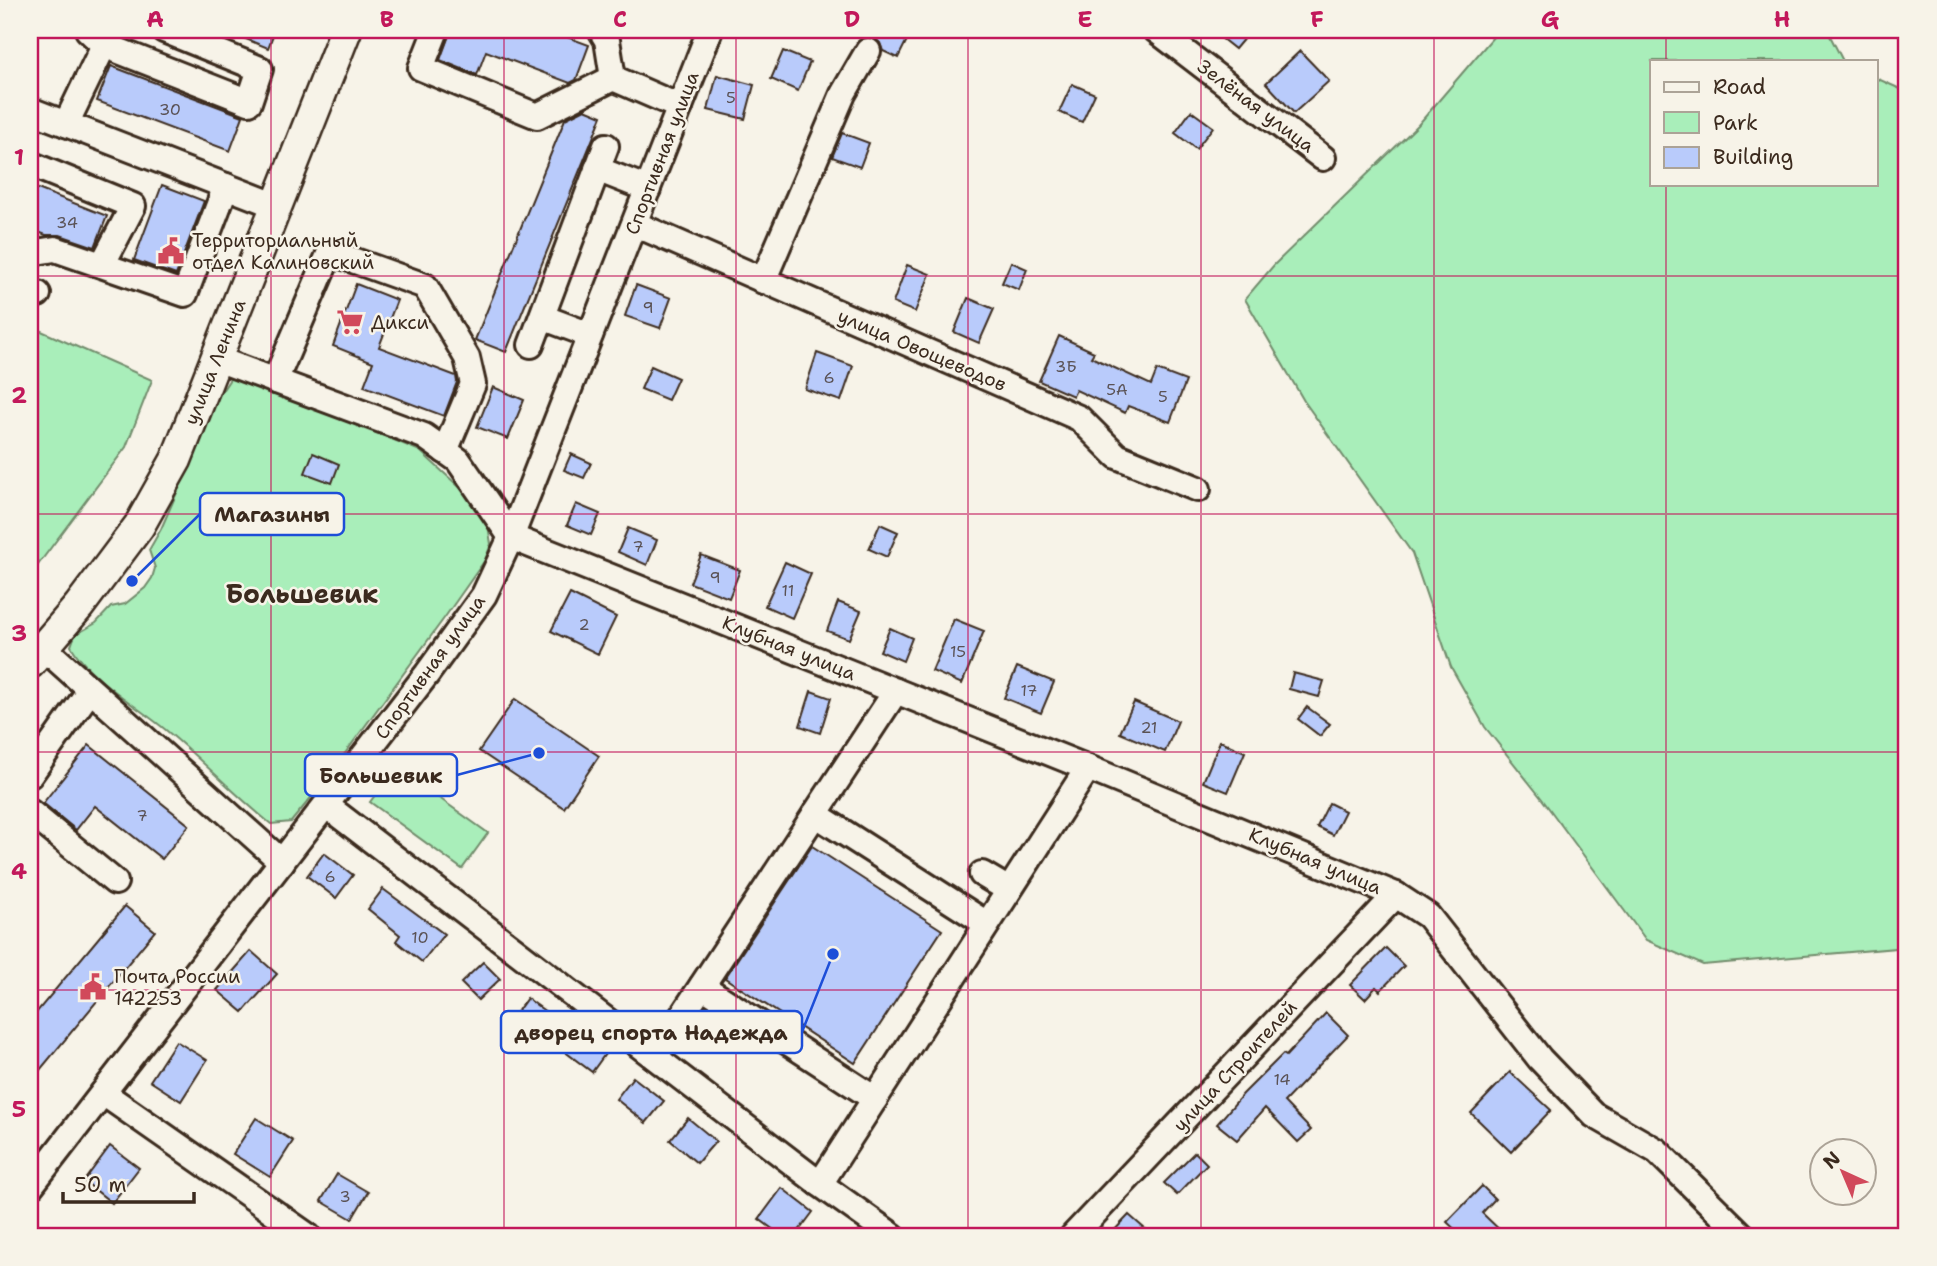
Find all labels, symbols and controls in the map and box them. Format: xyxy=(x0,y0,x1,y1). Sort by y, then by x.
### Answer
text: A xyxy=(146,4,164,34)
text: B xyxy=(380,4,394,34)
text: C xyxy=(613,4,627,34)
text: D xyxy=(844,4,860,34)
text: E xyxy=(1077,4,1093,34)
text: F xyxy=(1310,4,1324,34)
text: G xyxy=(1541,4,1560,34)
text: H xyxy=(1774,4,1790,34)
street label: Зелёная улица xyxy=(1192,54,1320,158)
legend xyxy=(1650,60,1878,186)
street label: Спортивная улица xyxy=(619,68,705,238)
text: Road xyxy=(1713,73,1766,101)
house number: 5 xyxy=(726,87,736,108)
house number: 30 xyxy=(159,99,181,120)
text: Park xyxy=(1713,109,1758,137)
text: 1 xyxy=(14,142,24,172)
text: Building xyxy=(1713,143,1793,171)
house number: 34 xyxy=(56,212,78,233)
place label: Территориальный отдел Калиновский xyxy=(192,228,374,275)
public building icon: Территориальный отдел Калиновский xyxy=(156,236,186,266)
street label: улица Ленина xyxy=(178,295,252,429)
house number: 9 xyxy=(642,297,654,318)
street label: улица Овощеводов xyxy=(834,303,1010,397)
supermarket icon: Дикси xyxy=(335,307,365,337)
place label: Дикси xyxy=(371,310,429,335)
house number: 3Б xyxy=(1055,356,1077,377)
house number: 6 xyxy=(823,367,835,388)
house number: 5А xyxy=(1106,379,1128,400)
text: 2 xyxy=(11,380,27,410)
house number: 5 xyxy=(1158,386,1168,407)
callout: Магазины xyxy=(200,493,344,535)
text: Магазины xyxy=(214,501,330,529)
house number: 7 xyxy=(632,536,644,557)
house number: 9 xyxy=(709,567,721,588)
district label: Большевик xyxy=(226,576,378,611)
house number: 11 xyxy=(782,580,794,601)
street label: Спортивная улица xyxy=(369,590,491,744)
street label: Клубная улица xyxy=(719,610,860,686)
house number: 2 xyxy=(578,614,590,635)
text: 3 xyxy=(11,618,27,648)
house number: 15 xyxy=(950,641,966,662)
house number: 17 xyxy=(1020,680,1038,701)
house number: 21 xyxy=(1140,717,1158,738)
callout: Большевик xyxy=(305,754,457,796)
text: Большевик xyxy=(319,762,443,790)
house number: 7 xyxy=(136,805,148,826)
street label: Клубная улица xyxy=(1245,822,1385,900)
text: 4 xyxy=(11,856,27,886)
house number: 6 xyxy=(324,866,336,887)
house number: 10 xyxy=(411,927,429,948)
place label: Почта России 142253 xyxy=(114,964,240,1011)
public building icon: Почта России 142253 xyxy=(78,972,108,1002)
street label: улица Строителей xyxy=(1168,995,1302,1137)
callout: дворец спорта Надежда xyxy=(501,1011,802,1053)
text: дворец спорта Надежда xyxy=(514,1019,788,1047)
house number: 14 xyxy=(1273,1069,1291,1090)
text: 5 xyxy=(12,1094,26,1124)
north arrow xyxy=(1808,1136,1878,1206)
text: N xyxy=(1817,1146,1846,1174)
scale bar xyxy=(63,1161,194,1205)
text: 50 m xyxy=(74,1171,127,1199)
house number: 3 xyxy=(339,1186,351,1207)

